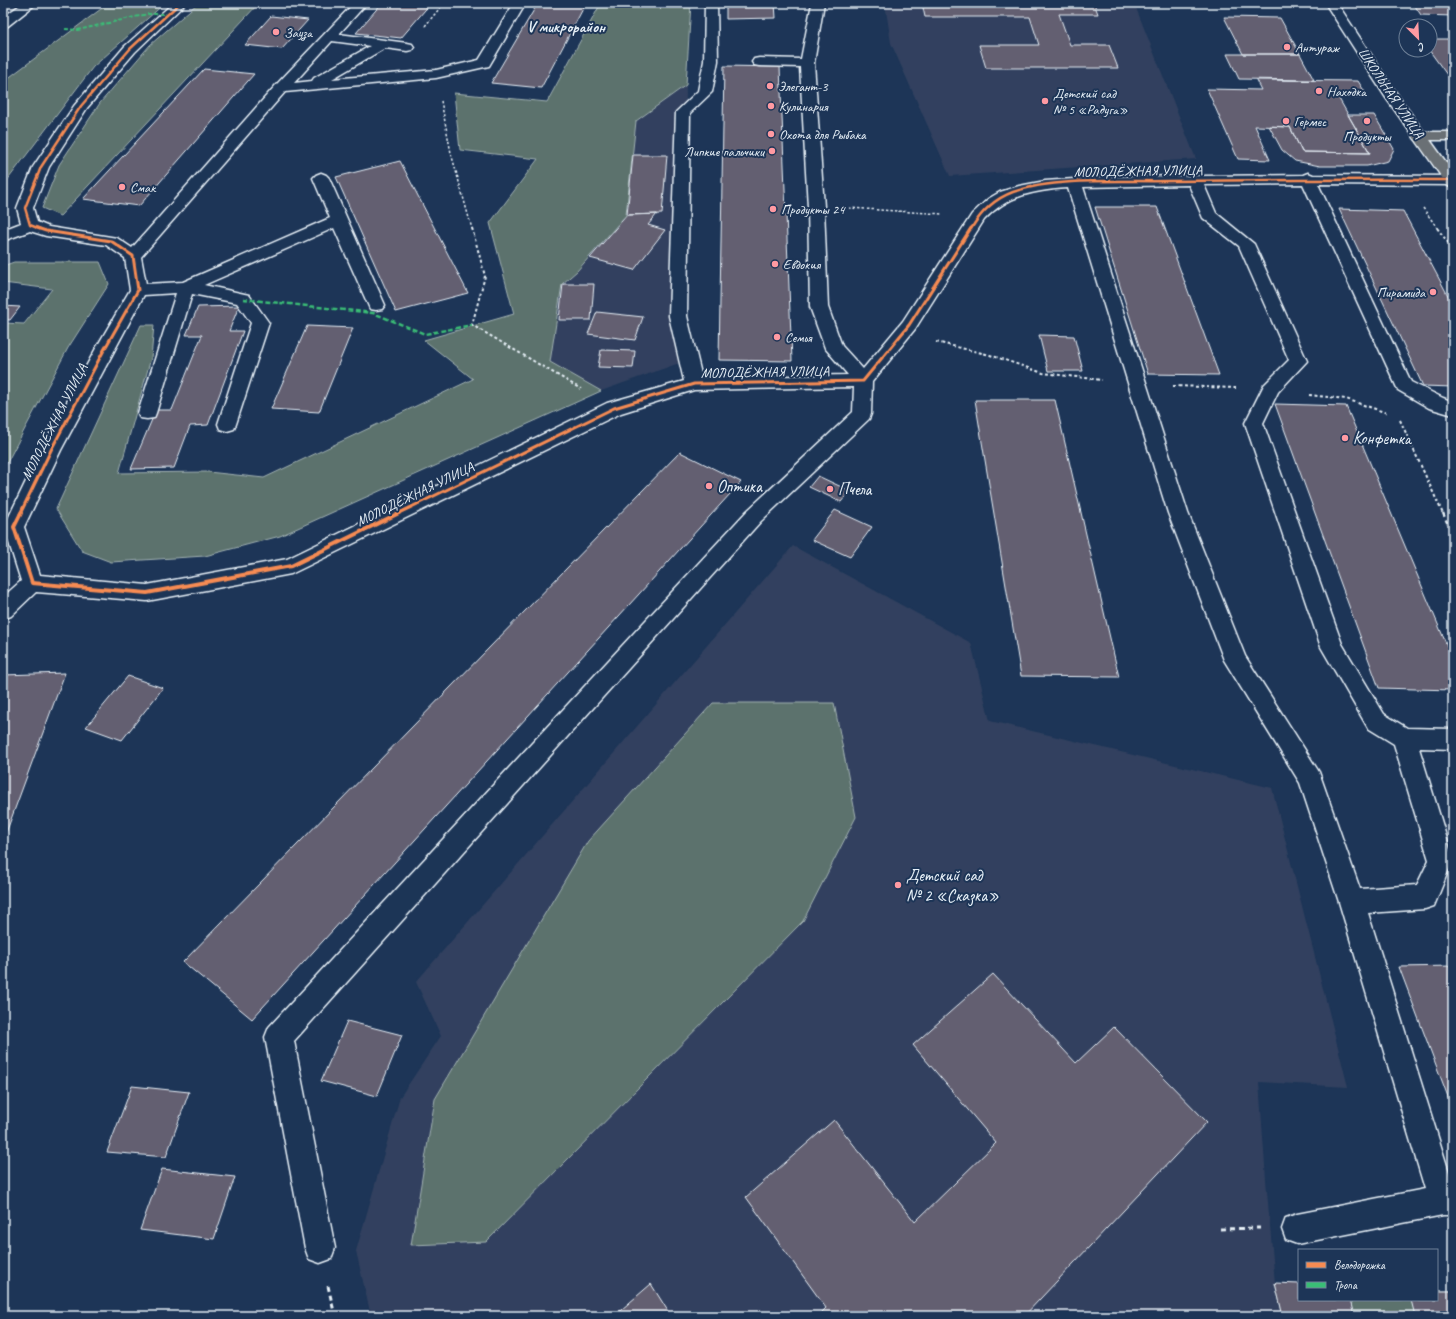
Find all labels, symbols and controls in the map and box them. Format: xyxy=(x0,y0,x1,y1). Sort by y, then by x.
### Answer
district label: V микрорайон xyxy=(527,17,606,37)
north arrow xyxy=(1398,18,1438,58)
place label: Зауза xyxy=(284,24,313,41)
marker: Зауза xyxy=(271,27,281,37)
place label: Антураж xyxy=(1295,39,1341,56)
text: С xyxy=(1415,40,1427,55)
marker: Антураж xyxy=(1282,42,1292,52)
street label: ШКОЛЬНАЯ УЛИЦА xyxy=(1354,44,1428,142)
place label: Элегант-3 xyxy=(778,78,829,95)
marker: Элегант-3 xyxy=(765,81,775,91)
place label: Находка xyxy=(1327,83,1367,100)
place label: Детский сад № 5 «Радуга» xyxy=(1053,85,1128,118)
marker: Находка xyxy=(1314,86,1324,96)
marker: Детский сад № 5 «Радуга» xyxy=(1040,96,1050,106)
place label: Кулинария xyxy=(779,98,829,115)
marker: Кулинария xyxy=(766,101,776,111)
place label: Гермес xyxy=(1294,113,1327,130)
marker: Гермес xyxy=(1281,116,1291,126)
marker: Продукты xyxy=(1362,116,1372,126)
place label: Охота для Рыбака xyxy=(779,126,867,143)
place label: Продукты xyxy=(1343,128,1392,145)
marker: Охота для Рыбака xyxy=(766,129,776,139)
place label: Липкие пальчики xyxy=(684,143,766,160)
marker: Липкие пальчики xyxy=(767,146,777,156)
street label: МОЛОДЁЖНАЯ УЛИЦА xyxy=(1074,161,1203,181)
place label: Смак xyxy=(130,179,157,196)
marker: Смак xyxy=(117,182,127,192)
place label: Продукты 24 xyxy=(781,201,846,218)
marker: Продукты 24 xyxy=(768,204,778,214)
place label: Евдокия xyxy=(783,256,822,273)
marker: Евдокия xyxy=(770,259,780,269)
place label: Пирамида xyxy=(1377,284,1426,301)
marker: Пирамида xyxy=(1428,287,1438,297)
place label: Семья xyxy=(785,329,813,346)
marker: Семья xyxy=(772,332,782,342)
street label: МОЛОДЁЖНАЯ УЛИЦА xyxy=(17,360,91,483)
street label: МОЛОДЁЖНАЯ УЛИЦА xyxy=(701,362,830,382)
place label: Конфетка xyxy=(1353,428,1413,449)
marker: Конфетка xyxy=(1340,433,1350,443)
street label: МОЛОДЁЖНАЯ УЛИЦА xyxy=(354,458,477,530)
place label: Оптика xyxy=(717,476,763,497)
place label: Пчела xyxy=(838,479,872,500)
marker: Оптика xyxy=(704,481,714,491)
marker: Пчела xyxy=(825,484,835,494)
place label: Детский сад № 2 «Сказка» xyxy=(906,865,999,907)
marker: Детский сад № 2 «Сказка» xyxy=(893,880,903,890)
legend xyxy=(1298,1249,1438,1301)
text: Велодорожка xyxy=(1334,1257,1386,1273)
text: Тропа xyxy=(1334,1277,1358,1293)

